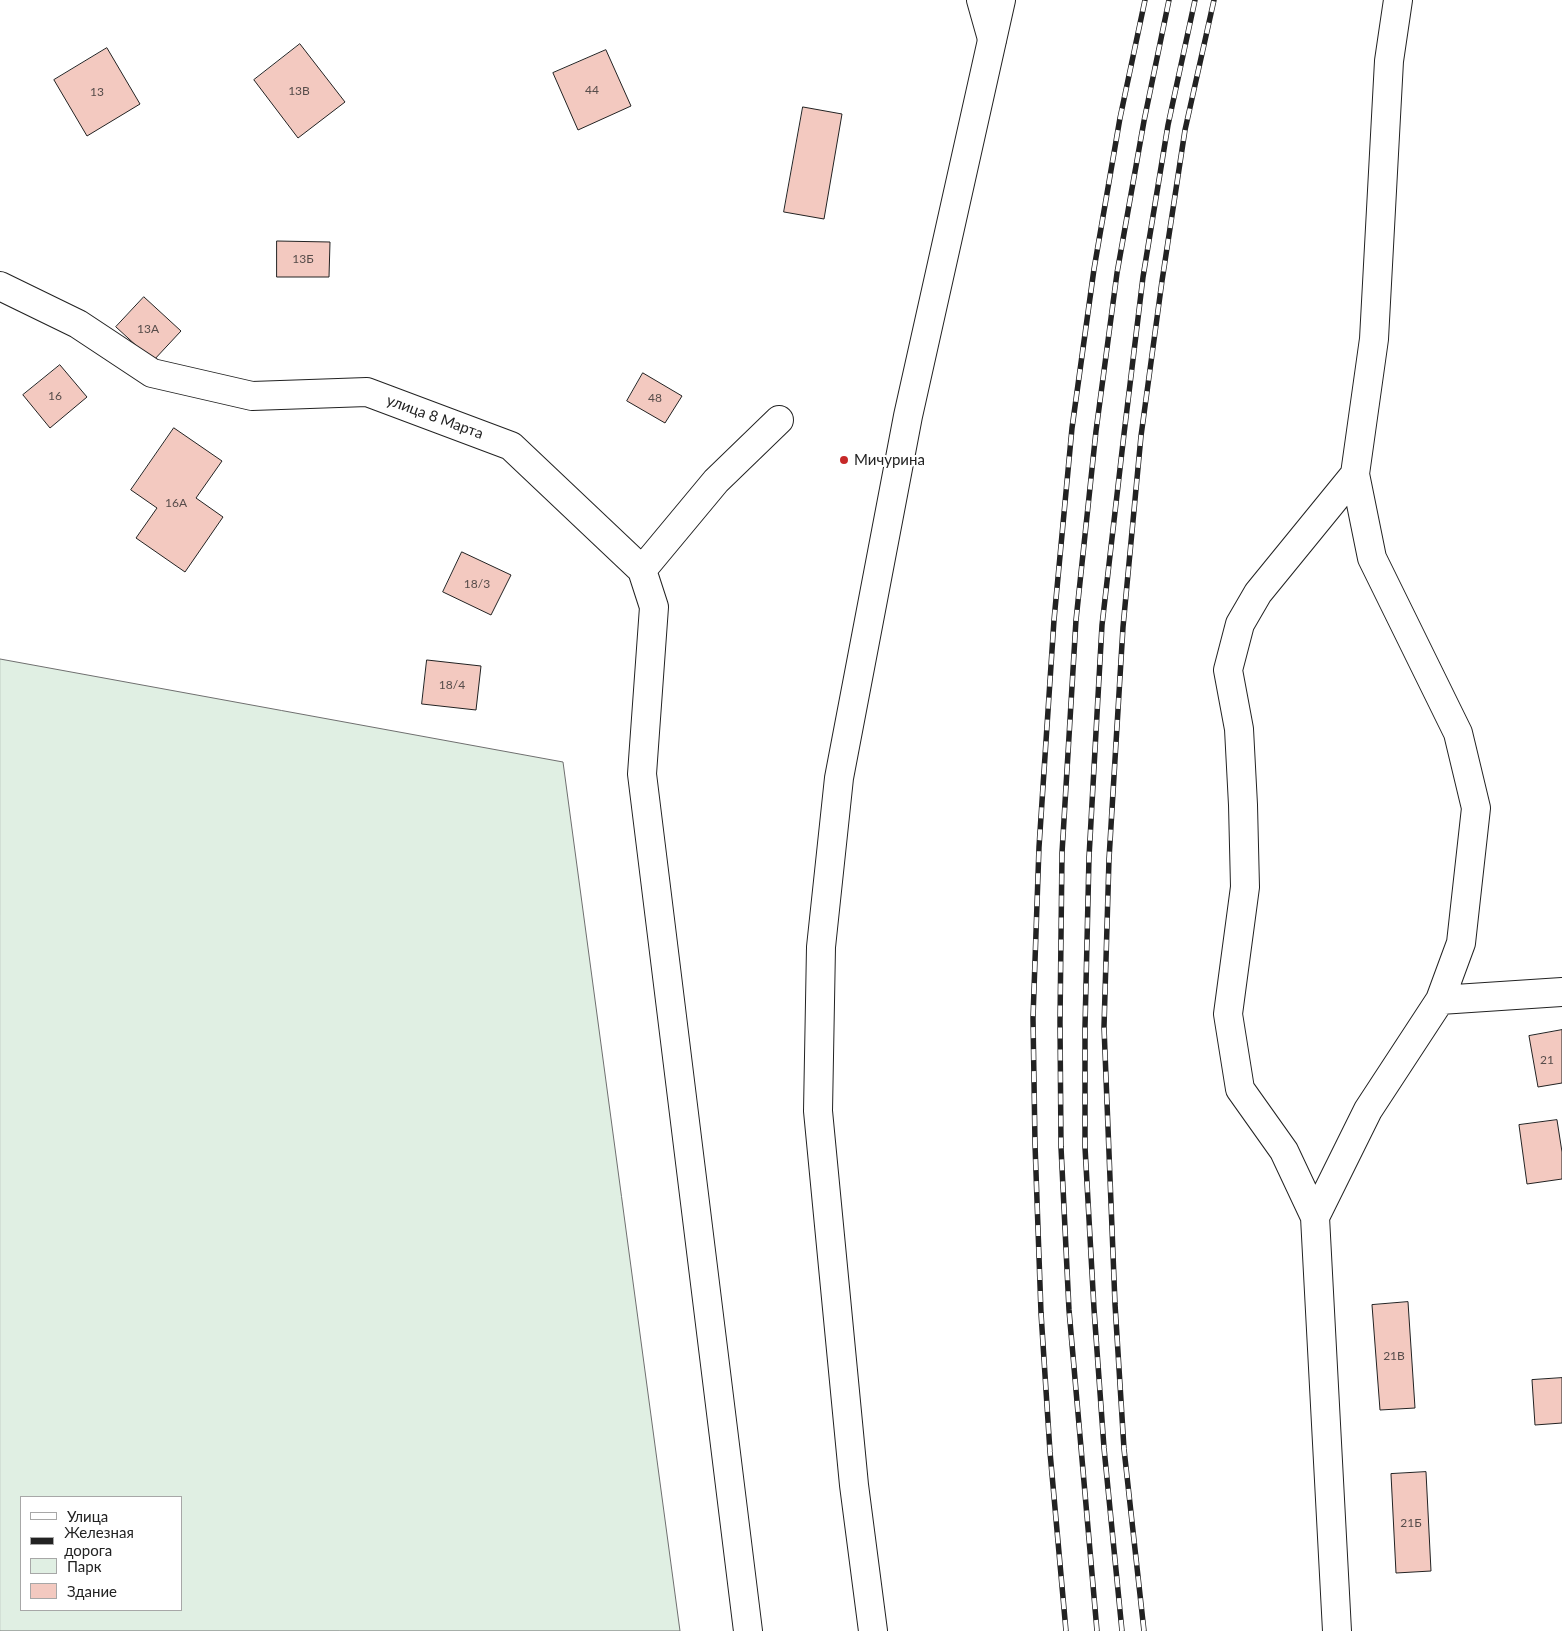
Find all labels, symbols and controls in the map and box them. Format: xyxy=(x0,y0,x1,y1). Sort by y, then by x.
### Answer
house number: 44 xyxy=(585,83,599,97)
house number: 13В xyxy=(288,84,310,98)
house number: 13 xyxy=(90,85,104,99)
house number: 13Б xyxy=(292,252,314,266)
house number: 13А xyxy=(137,322,159,336)
house number: 16 xyxy=(48,389,62,403)
street label: улица 8 Марта xyxy=(384,391,486,443)
house number: 48 xyxy=(648,391,662,405)
place label: Мичурина xyxy=(854,451,925,469)
marker: Мичурина xyxy=(838,454,850,466)
house number: 16А xyxy=(165,496,187,510)
house number: 18/3 xyxy=(464,577,490,591)
house number: 18/4 xyxy=(439,678,465,692)
house number: 21 xyxy=(1540,1053,1554,1067)
house number: 21В xyxy=(1383,1349,1405,1363)
legend xyxy=(20,1496,182,1611)
text: Улица xyxy=(67,1507,108,1525)
house number: 21Б xyxy=(1400,1516,1422,1530)
text: Железная дорога xyxy=(64,1523,134,1559)
text: Парк xyxy=(67,1557,101,1575)
text: Здание xyxy=(67,1582,117,1600)

